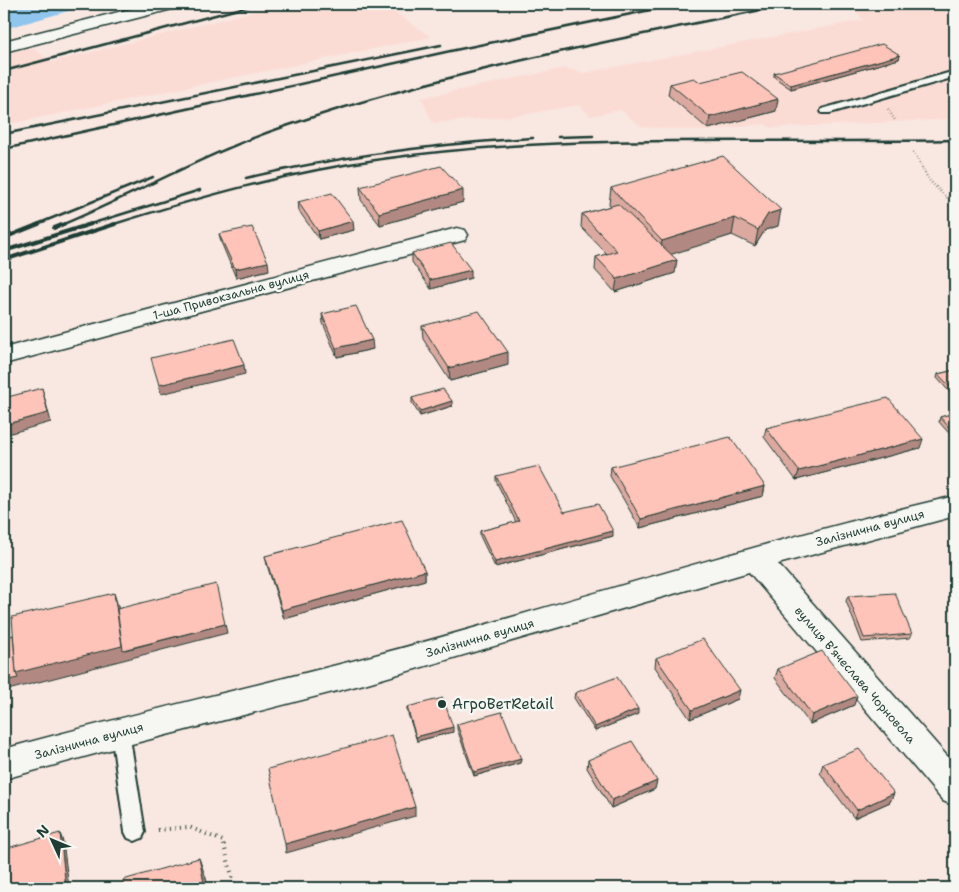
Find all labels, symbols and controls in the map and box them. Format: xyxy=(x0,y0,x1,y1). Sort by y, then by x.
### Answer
street label: 1-ша Привокзальна вулиця xyxy=(151,266,311,324)
street label: Залізнична вулиця xyxy=(814,506,926,550)
street label: вулиця Вʼячеслава Чорновола xyxy=(791,603,919,747)
street label: Залізнична вулиця xyxy=(424,615,536,661)
place label: АгроВетRetail xyxy=(452,694,554,714)
marker: АгроВетRetail xyxy=(436,698,448,710)
street label: Залізнична вулиця xyxy=(33,719,145,763)
north arrow xyxy=(28,814,78,864)
text: N xyxy=(32,821,53,841)

